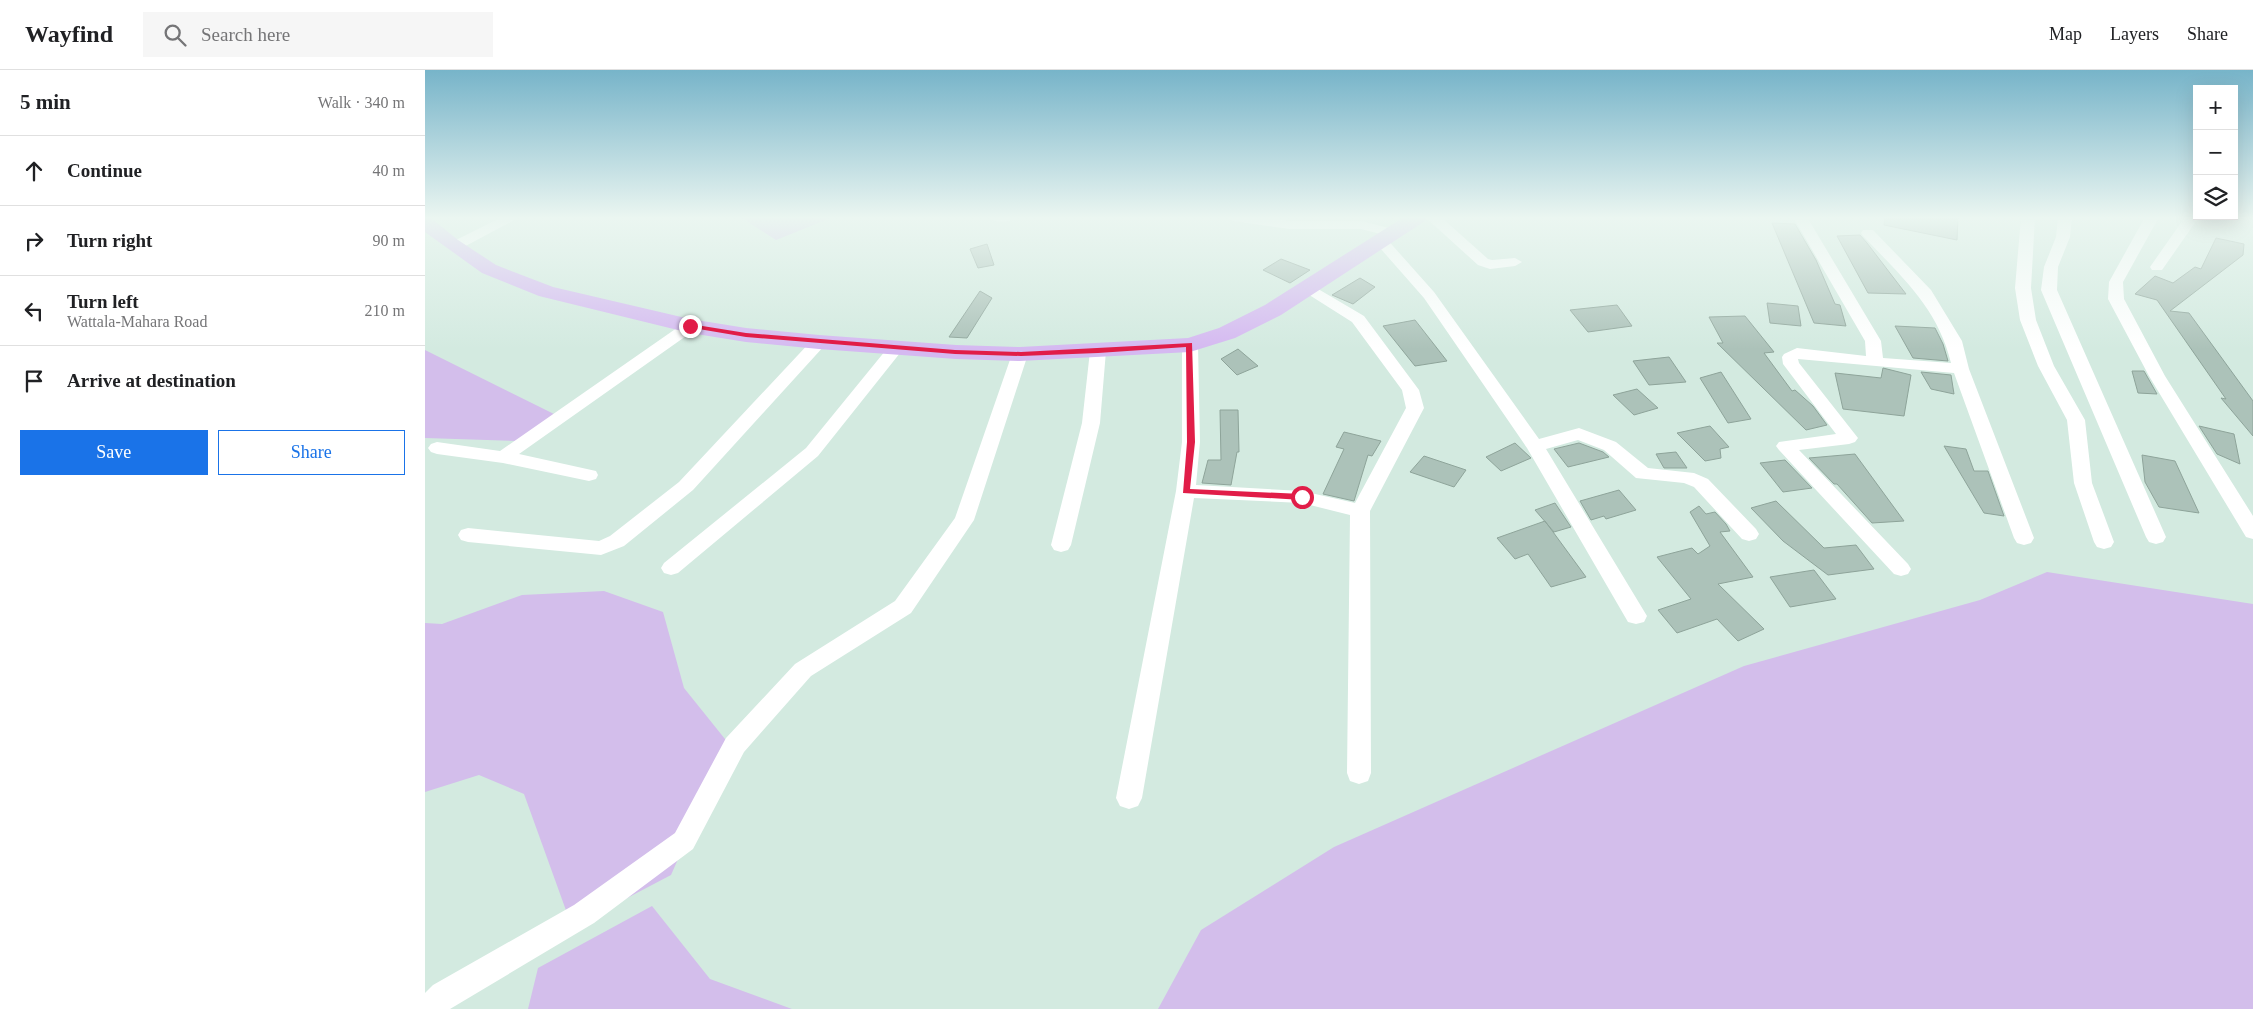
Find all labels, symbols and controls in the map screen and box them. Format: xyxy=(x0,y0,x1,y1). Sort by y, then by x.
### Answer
search box xyxy=(143,12,493,57)
text: Wayfind xyxy=(25,21,113,47)
icon: search xyxy=(161,21,189,49)
text: Search here xyxy=(201,24,290,45)
text: Map xyxy=(2049,24,2082,44)
text: Layers xyxy=(2110,24,2159,44)
text: Share xyxy=(2187,24,2228,44)
map controls xyxy=(2193,85,2238,220)
button: + xyxy=(2193,85,2238,130)
text: 5 min xyxy=(20,90,71,114)
text: Walk · 340 m xyxy=(318,94,405,111)
button: − xyxy=(2193,130,2238,175)
icon: ahead xyxy=(20,157,48,185)
text: Continue xyxy=(67,160,142,181)
text: 40 m xyxy=(373,162,405,179)
button: layers xyxy=(2193,175,2238,220)
icon: right xyxy=(20,227,48,255)
text: Turn right xyxy=(67,230,152,251)
text: 90 m xyxy=(373,232,405,249)
text: Turn left xyxy=(67,291,139,312)
icon: left xyxy=(20,297,48,325)
text: 210 m xyxy=(365,302,405,319)
text: Wattala-Mahara Road xyxy=(67,313,207,330)
route end xyxy=(679,315,702,338)
icon: arrive xyxy=(20,367,48,395)
text: Arrive at destination xyxy=(67,370,236,391)
button: Save xyxy=(20,430,208,475)
button: Share xyxy=(218,430,405,475)
route start xyxy=(1291,486,1314,509)

